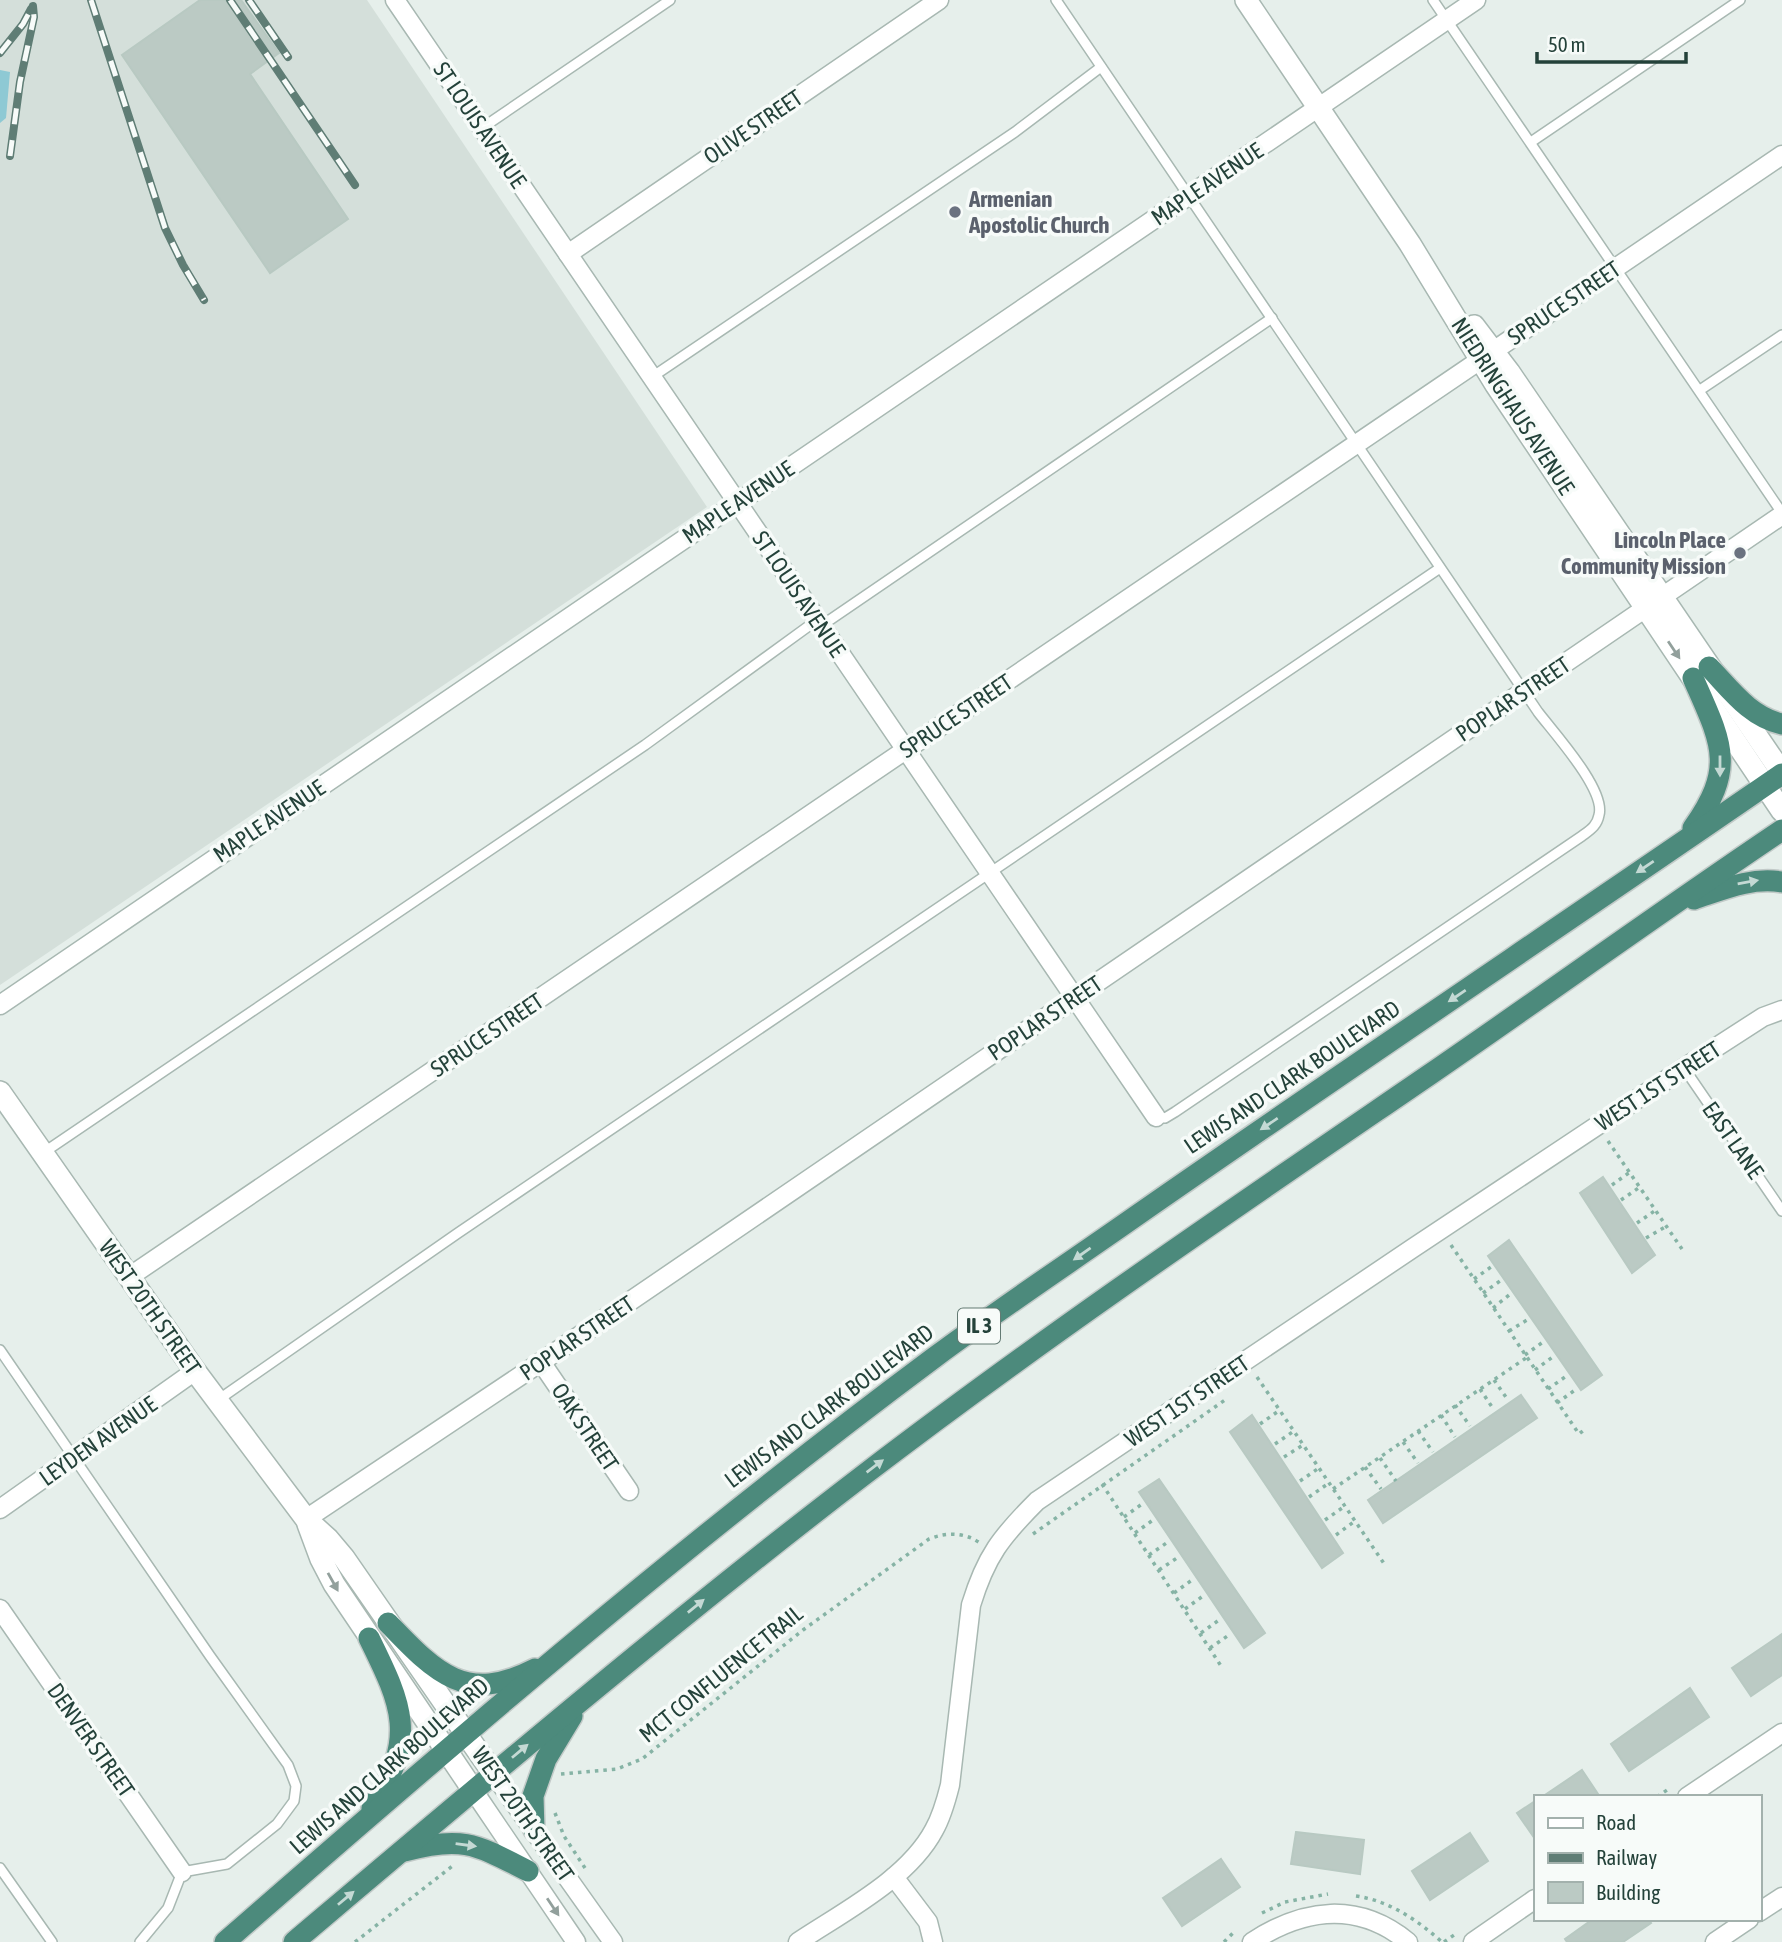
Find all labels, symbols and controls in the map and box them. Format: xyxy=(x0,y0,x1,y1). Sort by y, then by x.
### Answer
scale bar xyxy=(1537,21,1686,65)
text: 50 m xyxy=(1548,32,1586,56)
street label: ST LOUIS AVENUE xyxy=(428,57,532,193)
street label: OLIVE STREET xyxy=(699,85,807,169)
street label: MAPLE AVENUE xyxy=(1146,137,1268,231)
place label: Armenian Apostolic Church xyxy=(968,186,1109,238)
marker: Armenian Apostolic Church xyxy=(947,204,963,220)
street label: SPRUCE STREET xyxy=(1503,256,1625,350)
street label: NIEDRINGHAUS AVENUE xyxy=(1446,313,1580,499)
street label: MAPLE AVENUE xyxy=(677,455,799,549)
street label: ST LOUIS AVENUE xyxy=(747,526,851,662)
place label: Lincoln Place Community Mission xyxy=(1561,527,1726,579)
marker: Lincoln Place Community Mission xyxy=(1732,545,1748,561)
one-way arrow xyxy=(1667,641,1681,659)
street label: POPLAR STREET xyxy=(1451,651,1575,747)
street label: SPRUCE STREET xyxy=(895,669,1017,763)
one-way arrow xyxy=(1714,755,1726,777)
street label: MAPLE AVENUE xyxy=(208,774,330,868)
one-way arrow xyxy=(1635,861,1655,874)
one-way arrow xyxy=(1737,876,1759,887)
street label: POPLAR STREET xyxy=(983,970,1107,1066)
street label: SPRUCE STREET xyxy=(426,988,548,1082)
one-way arrow xyxy=(1448,989,1466,1003)
street label: LEWIS AND CLARK BOULEVARD xyxy=(1179,995,1405,1159)
street label: WEST 1ST STREET xyxy=(1591,1036,1725,1136)
street label: EAST LANE xyxy=(1697,1097,1769,1183)
one-way arrow xyxy=(1260,1117,1278,1131)
street label: WEST 20TH STREET xyxy=(94,1235,206,1379)
one-way arrow xyxy=(1073,1247,1091,1261)
street label: POPLAR STREET xyxy=(515,1290,639,1386)
road number: IL 3 xyxy=(958,1308,1000,1344)
street label: LEWIS AND CLARK BOULEVARD xyxy=(720,1319,938,1493)
street label: WEST 1ST STREET xyxy=(1120,1350,1254,1452)
street label: OAK STREET xyxy=(546,1378,624,1476)
street label: LEYDEN AVENUE xyxy=(34,1391,162,1491)
one-way arrow xyxy=(866,1460,884,1474)
one-way arrow xyxy=(327,1572,339,1591)
one-way arrow xyxy=(686,1599,704,1614)
street label: MCT CONFLUENCE TRAIL xyxy=(634,1600,808,1748)
street label: LEWIS AND CLARK BOULEVARD xyxy=(284,1673,494,1859)
street label: DENVER STREET xyxy=(42,1678,140,1802)
street label: WEST 20TH STREET xyxy=(467,1742,579,1886)
one-way arrow xyxy=(511,1743,529,1759)
legend xyxy=(1534,1795,1761,1921)
text: Road xyxy=(1596,1810,1636,1834)
one-way arrow xyxy=(455,1839,477,1850)
text: Railway xyxy=(1596,1845,1658,1869)
text: Building xyxy=(1596,1880,1660,1904)
one-way arrow xyxy=(338,1891,355,1906)
one-way arrow xyxy=(546,1898,559,1917)

